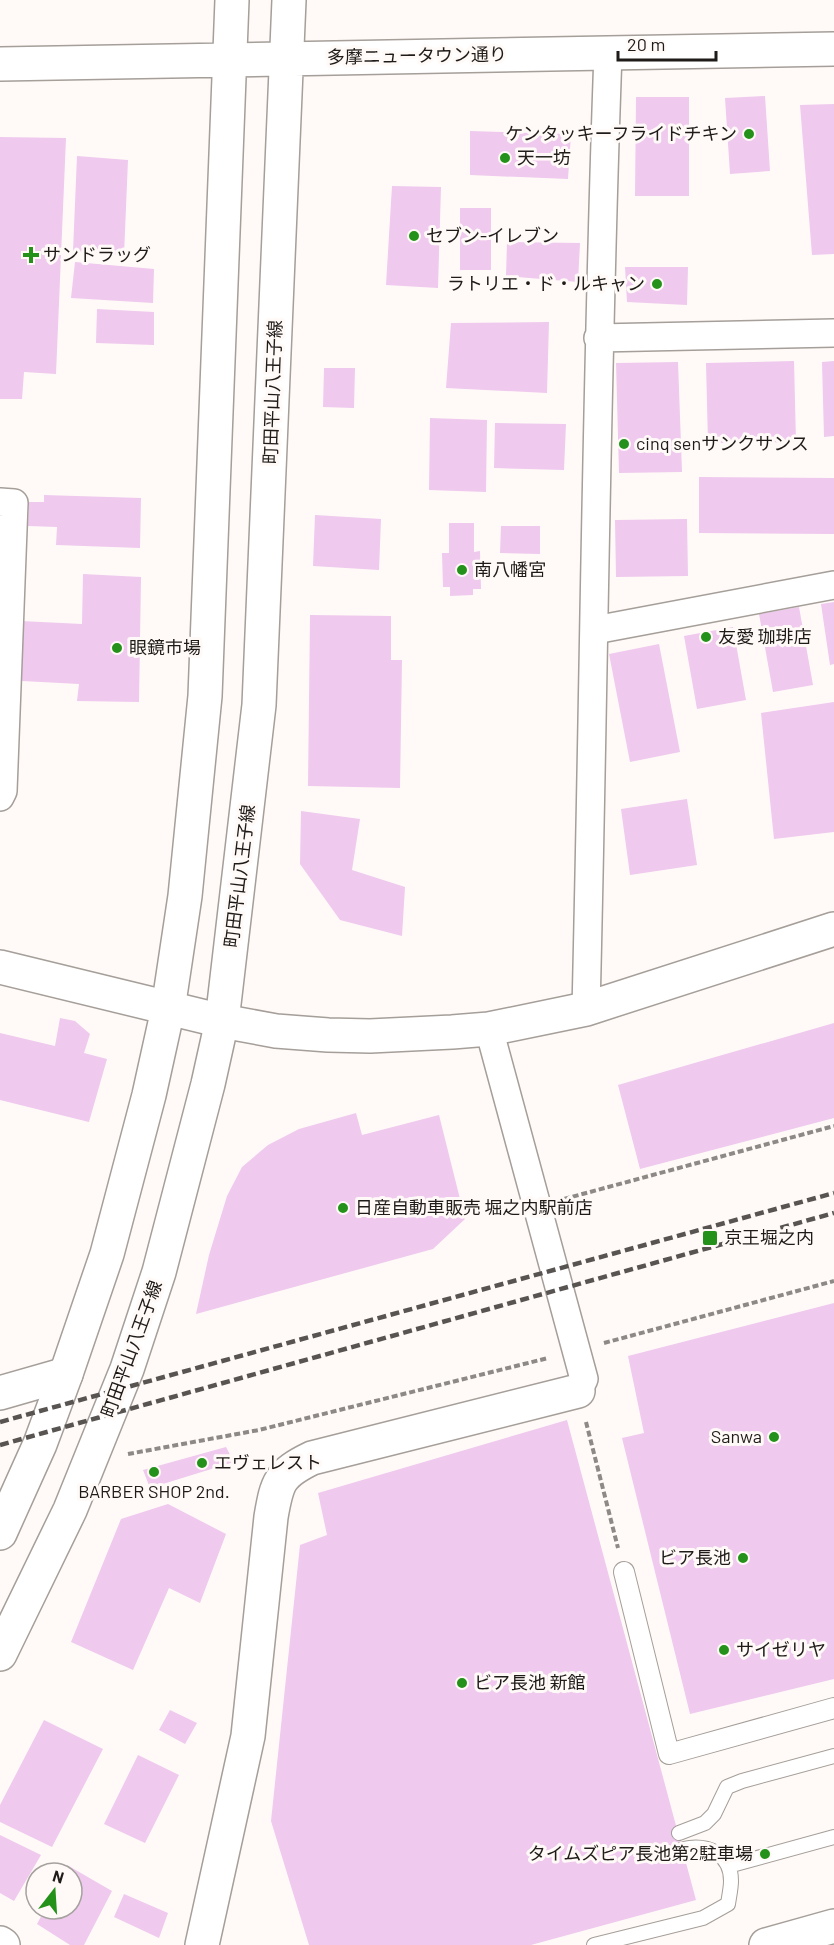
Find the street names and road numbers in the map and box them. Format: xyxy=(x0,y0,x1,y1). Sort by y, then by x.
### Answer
street label: 多摩ニュータウン通り xyxy=(327,42,507,68)
street label: 町田平山八王子線 xyxy=(258,320,286,464)
street label: 町田平山八王子線 xyxy=(219,803,259,949)
street label: 町田平山八王子線 xyxy=(96,1277,166,1420)

